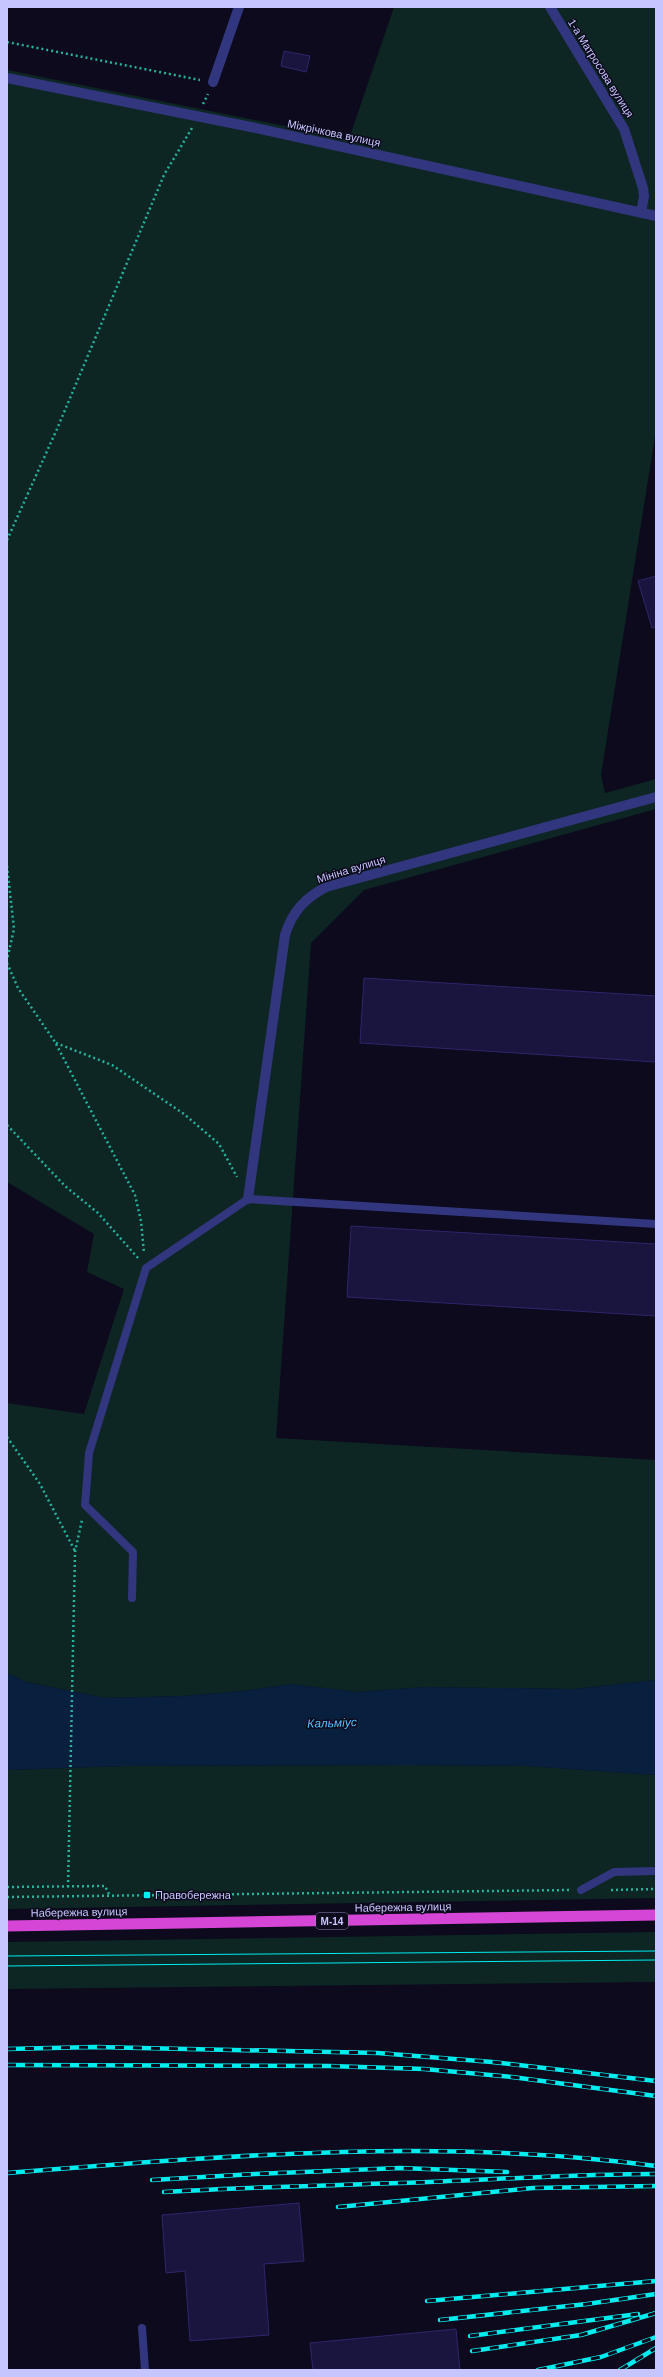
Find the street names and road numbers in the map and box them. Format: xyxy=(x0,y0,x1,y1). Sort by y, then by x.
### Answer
street label: 1-а Матросова вулиця xyxy=(566,17,636,119)
street label: Міжрічкова вулиця xyxy=(286,117,382,149)
street label: Мініна вулиця xyxy=(315,853,387,885)
street label: Набережна вулиця xyxy=(355,1900,452,1914)
street label: Набережна вулиця xyxy=(31,1905,128,1919)
road number: М-14 xyxy=(316,1913,348,1929)

